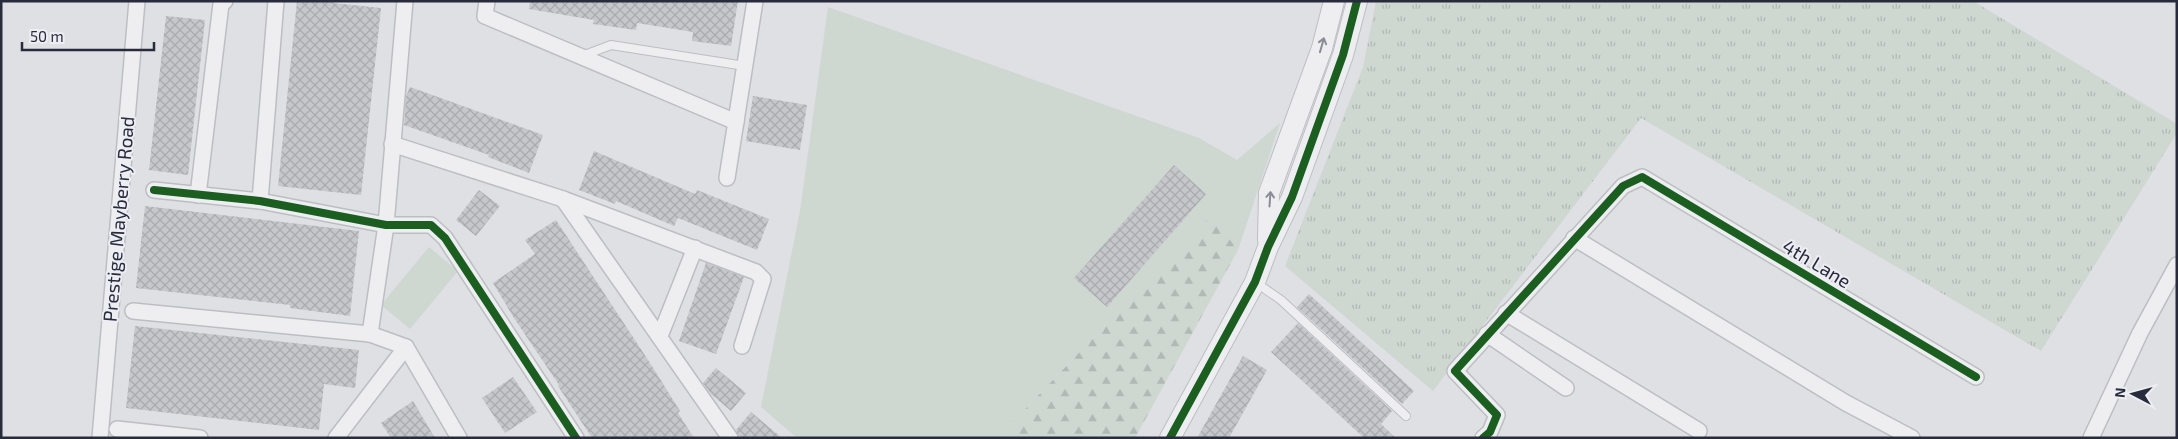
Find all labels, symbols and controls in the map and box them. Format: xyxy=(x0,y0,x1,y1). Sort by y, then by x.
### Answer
scale bar xyxy=(22,20,155,52)
text: 50 m xyxy=(30,27,64,45)
one-way arrow xyxy=(1318,38,1328,54)
street label: Prestige Mayberry Road xyxy=(98,115,138,323)
one-way arrow xyxy=(1265,191,1274,207)
street label: 4th Lane xyxy=(1779,234,1855,292)
north arrow xyxy=(2108,369,2158,419)
text: N xyxy=(2111,387,2129,399)

